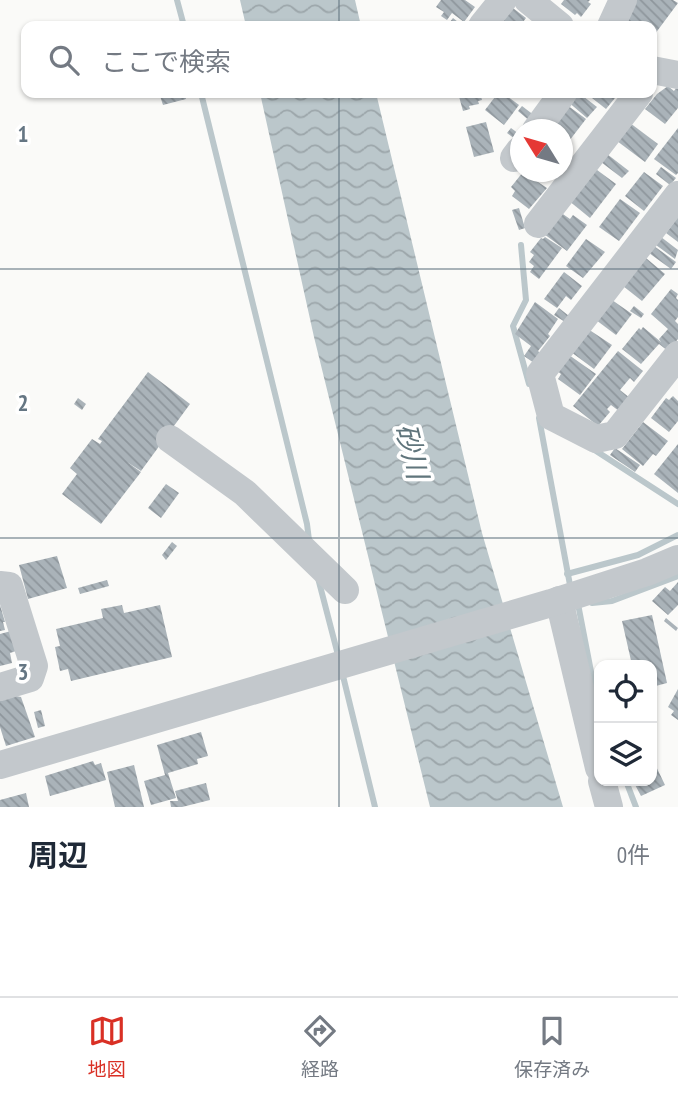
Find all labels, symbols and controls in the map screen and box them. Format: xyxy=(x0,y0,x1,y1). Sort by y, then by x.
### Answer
search box xyxy=(21,21,657,98)
icon: search xyxy=(45,41,83,79)
text: ここで検索 xyxy=(101,45,231,78)
text: 1 xyxy=(18,119,29,148)
north arrow xyxy=(510,119,573,182)
text: 2 xyxy=(18,388,29,417)
water label: 砂川 xyxy=(388,419,438,485)
text: 3 xyxy=(18,657,29,686)
map controls xyxy=(594,660,657,786)
button: locate xyxy=(594,660,657,723)
button: layers xyxy=(594,723,657,786)
text: 周辺 xyxy=(28,835,88,874)
text: 0件 xyxy=(617,840,650,869)
tab: 地図 xyxy=(88,1012,126,1081)
tab: 経路 xyxy=(301,1012,339,1081)
tab: 保存済み xyxy=(514,1012,590,1081)

